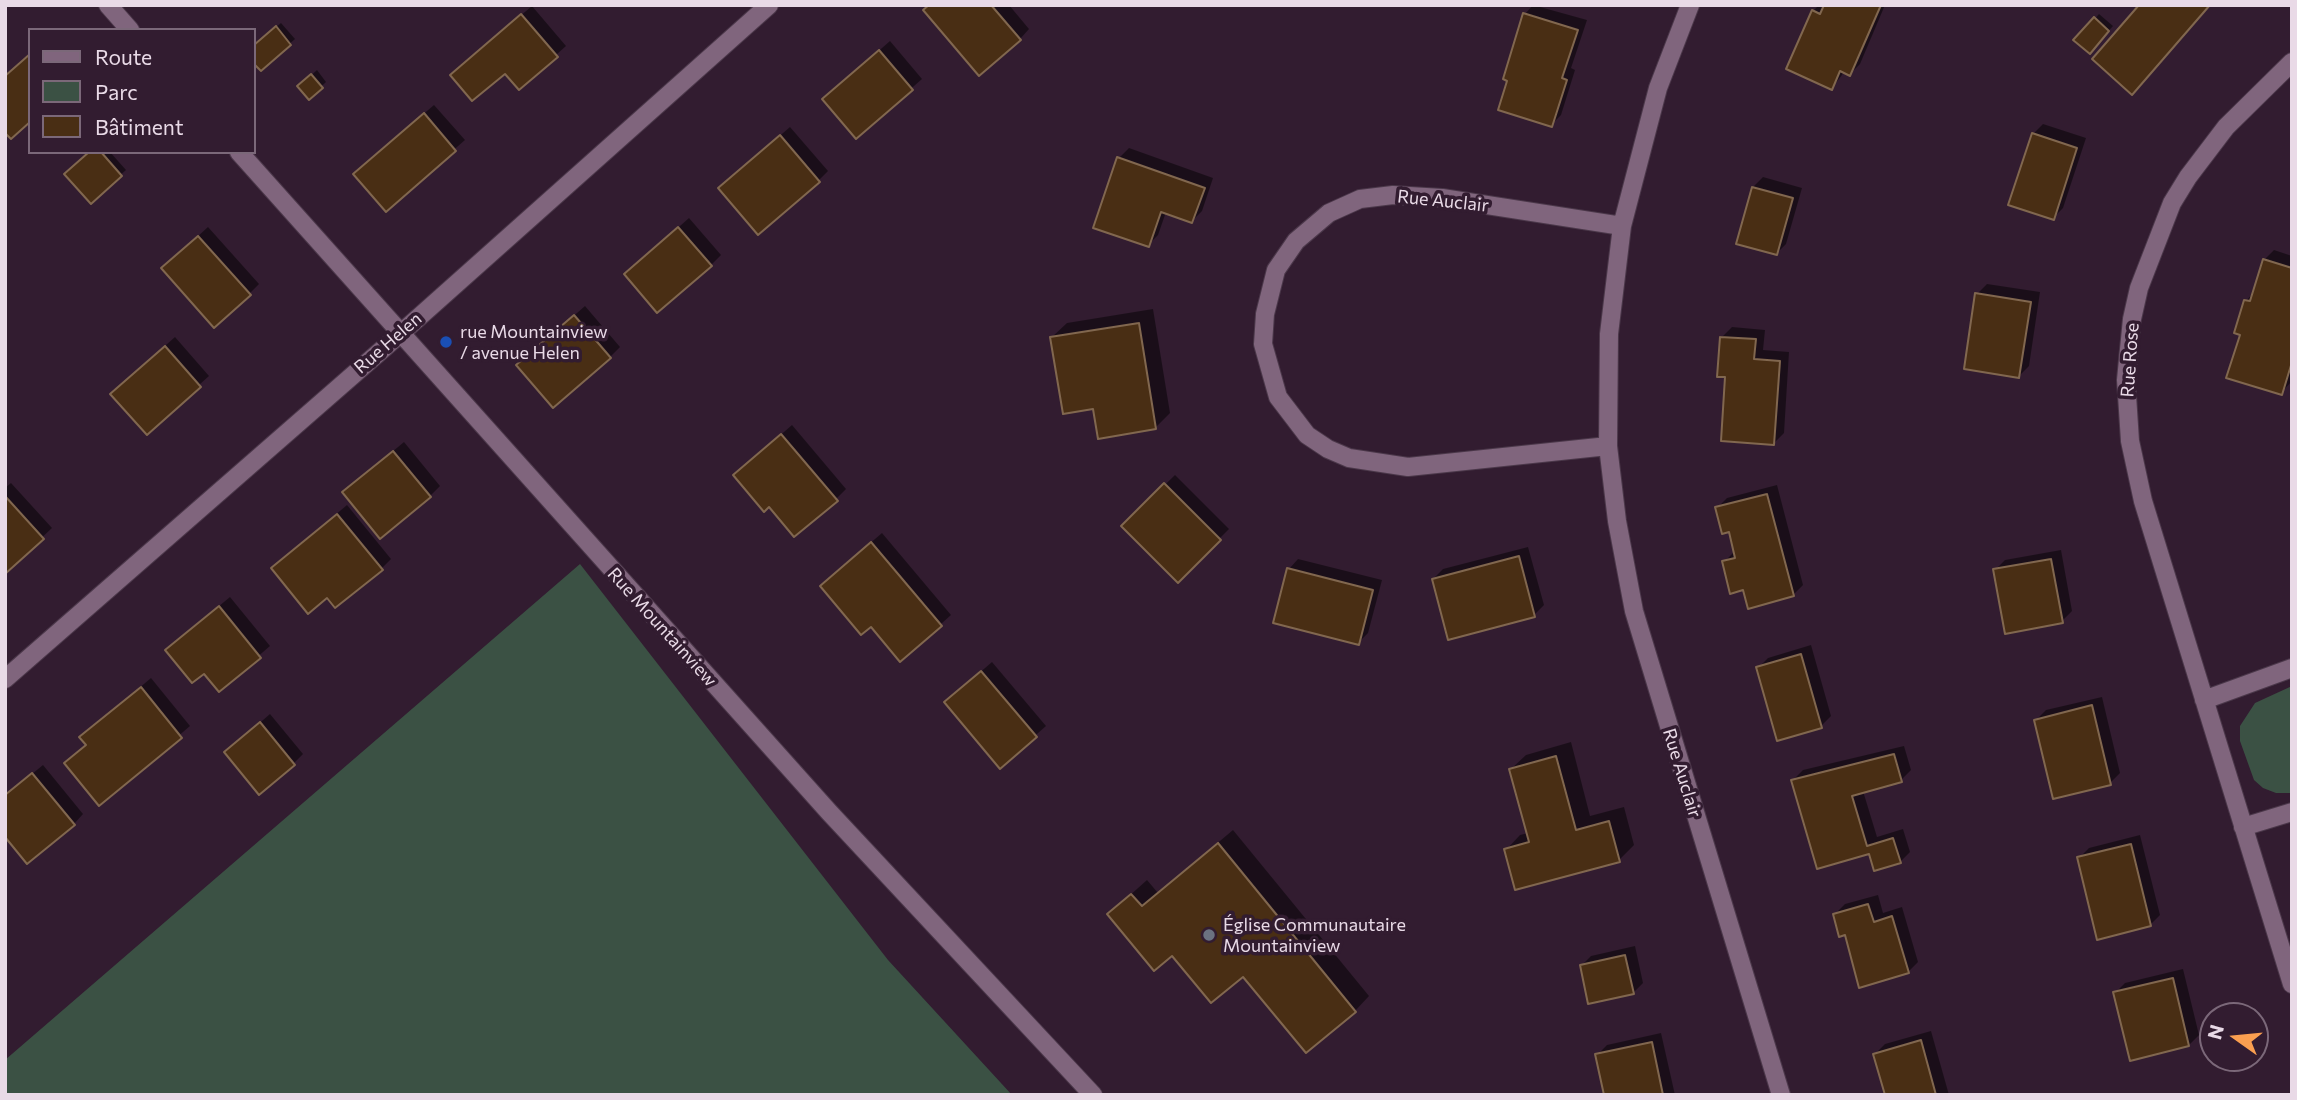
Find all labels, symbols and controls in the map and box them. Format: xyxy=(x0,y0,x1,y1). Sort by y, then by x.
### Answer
legend xyxy=(28,28,256,154)
text: Route xyxy=(95,44,152,69)
text: Parc xyxy=(95,79,138,104)
text: Bâtiment xyxy=(95,114,184,139)
street label: Rue Auclair xyxy=(1396,185,1490,217)
street label: Rue Helen xyxy=(350,308,426,378)
place label: rue Mountainview / avenue Helen xyxy=(460,321,608,364)
street label: Rue Rose xyxy=(2117,322,2143,398)
marker: rue Mountainview / avenue Helen xyxy=(438,334,454,350)
street label: Rue Mountainview xyxy=(603,563,721,691)
street label: Rue Auclair xyxy=(1658,726,1706,820)
place label: Église Communautaire Mountainview xyxy=(1223,914,1406,956)
marker: Église Communautaire Mountainview xyxy=(1201,927,1217,943)
north arrow xyxy=(2199,1002,2269,1072)
text: N xyxy=(2202,1022,2228,1042)

